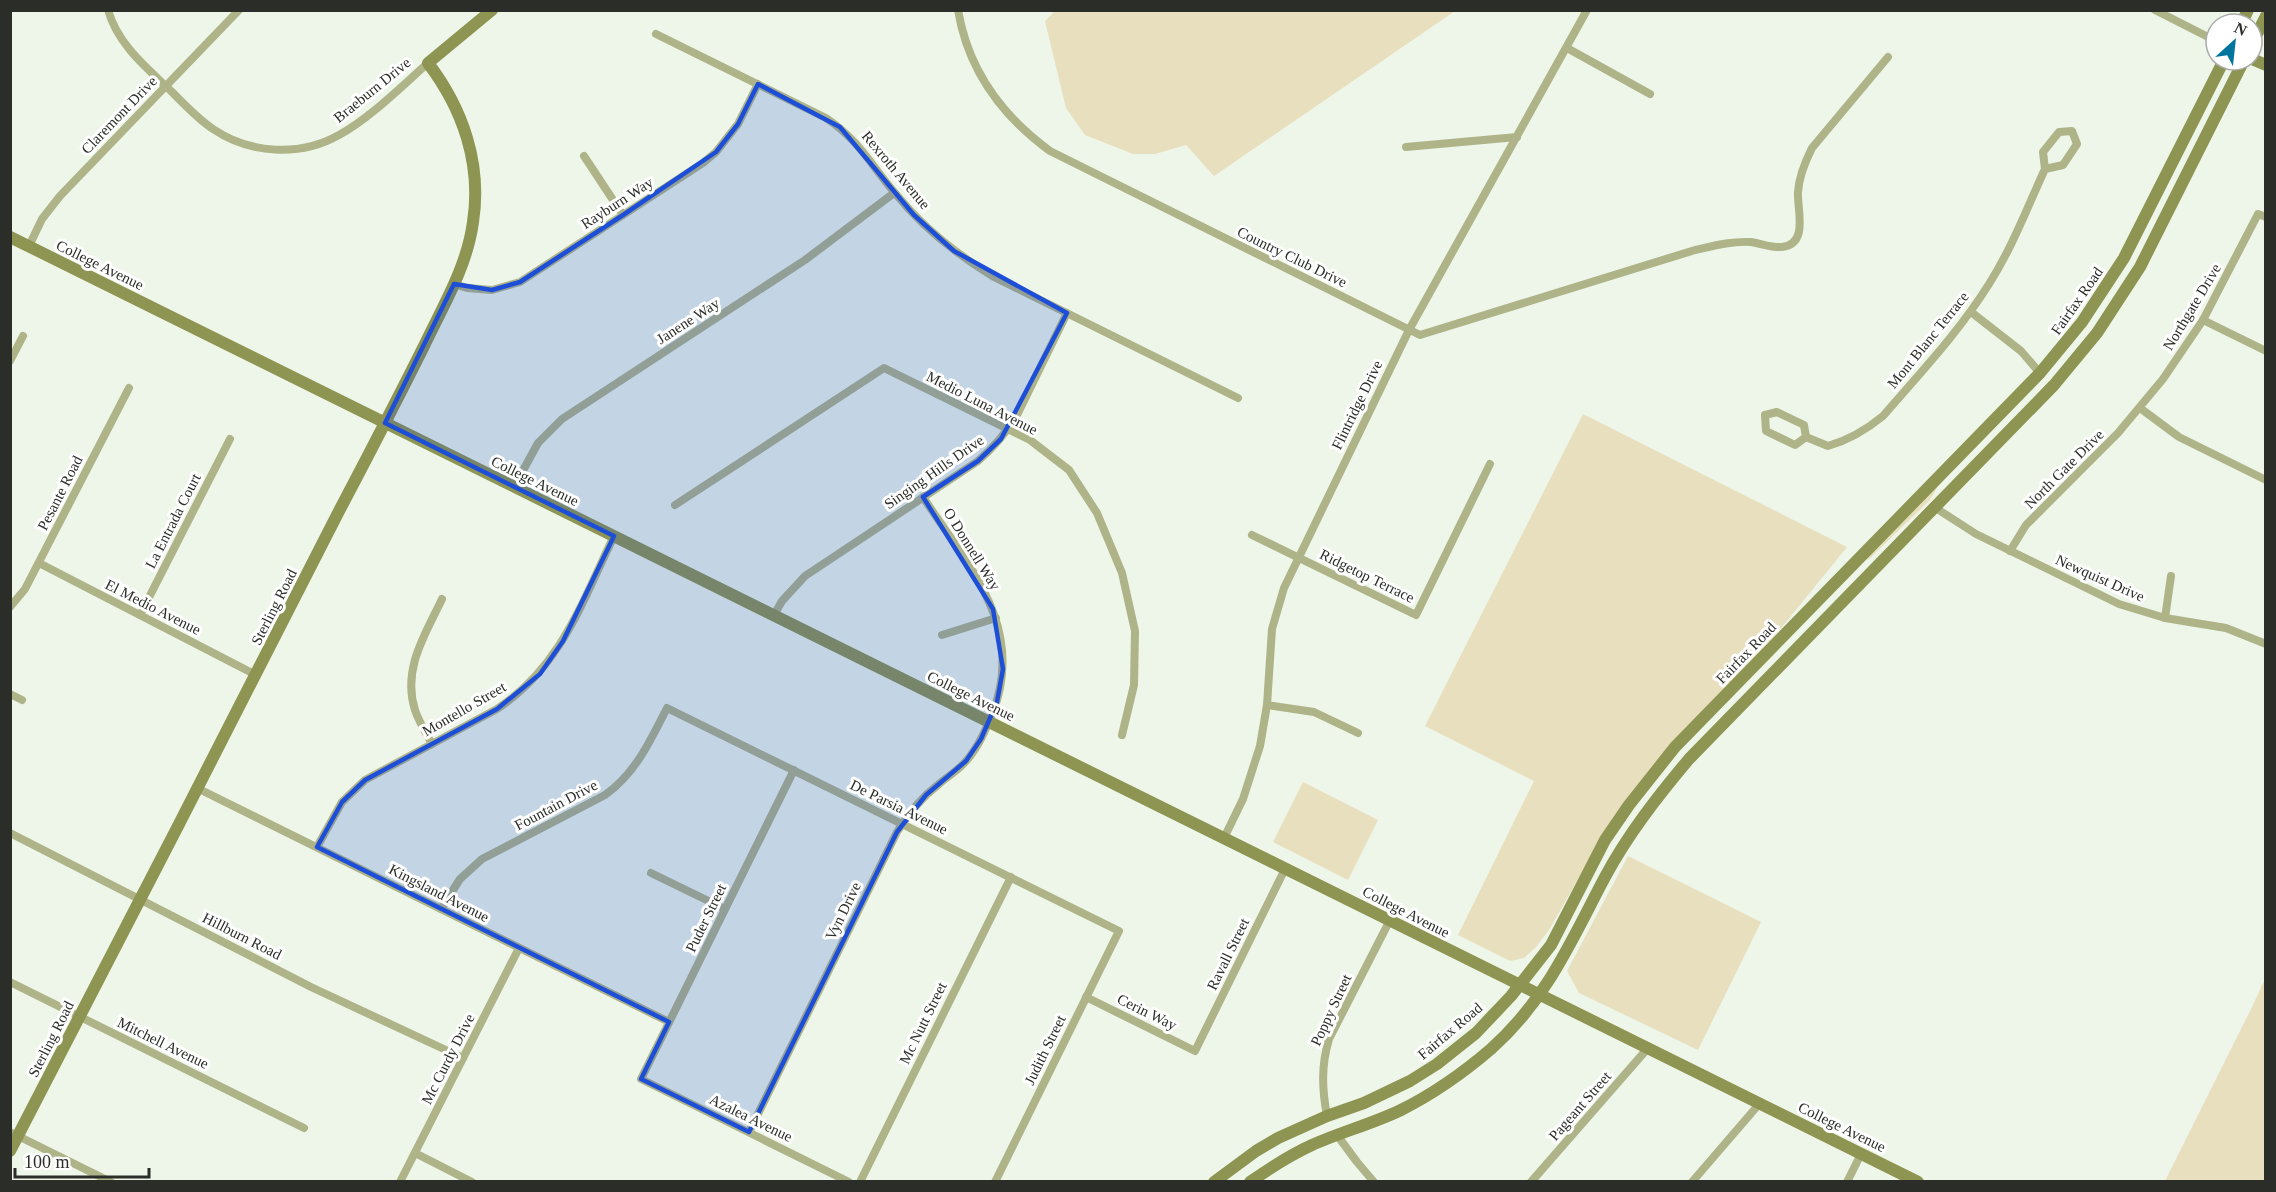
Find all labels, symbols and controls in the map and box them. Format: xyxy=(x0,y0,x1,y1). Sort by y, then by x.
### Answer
north arrow xyxy=(2204,12,2264,72)
text: N xyxy=(2232,19,2250,39)
street label: Braeburn Drive xyxy=(331,54,414,126)
street label: Claremont Drive xyxy=(78,73,160,157)
street label: Rexroth Avenue xyxy=(859,128,933,212)
street label: Rayburn Way xyxy=(578,174,656,232)
street label: Country Club Drive xyxy=(1235,224,1350,291)
street label: College Avenue xyxy=(54,237,147,293)
street label: Northgate Drive xyxy=(2160,261,2224,353)
street label: Fairfax Road xyxy=(2048,264,2106,338)
street label: Mont Blanc Terrace xyxy=(1884,288,1972,391)
street label: Janene Way xyxy=(654,295,723,347)
street label: Flintridge Drive xyxy=(1329,358,1386,452)
street label: Medio Luna Avenue xyxy=(924,368,1040,438)
street label: North Gate Drive xyxy=(2021,426,2107,512)
street label: Singing Hills Drive xyxy=(881,432,987,512)
street label: Pesante Road xyxy=(34,453,86,533)
street label: College Avenue xyxy=(489,453,582,509)
street label: La Entrada Court xyxy=(142,470,204,571)
street label: O Donnell Way xyxy=(940,505,1004,593)
street label: Ridgetop Terrace xyxy=(1317,546,1417,606)
street label: Newquist Drive xyxy=(2053,551,2147,605)
street label: Sterling Road xyxy=(248,566,300,648)
street label: El Medio Avenue xyxy=(103,576,204,638)
street label: Fairfax Road xyxy=(1713,619,1779,687)
street label: College Avenue xyxy=(925,668,1018,724)
street label: Montello Street xyxy=(419,678,509,739)
street label: Fountain Drive xyxy=(512,776,600,833)
street label: De Parsia Avenue xyxy=(848,776,951,838)
street label: Kingsland Avenue xyxy=(386,861,492,925)
street label: Vyn Drive xyxy=(822,879,864,942)
street label: Puder Street xyxy=(683,881,730,955)
street label: College Avenue xyxy=(1360,883,1452,941)
street label: Hillburn Road xyxy=(200,909,284,963)
street label: Ravall Street xyxy=(1204,915,1253,993)
street label: Poppy Street xyxy=(1307,971,1355,1048)
street label: Mc Nutt Street xyxy=(896,979,950,1067)
street label: Cerin Way xyxy=(1115,991,1180,1033)
street label: Sterling Road xyxy=(25,998,77,1080)
street label: Fairfax Road xyxy=(1415,999,1486,1062)
street label: Mc Curdy Drive xyxy=(418,1011,478,1107)
street label: Judith Street xyxy=(1021,1012,1069,1087)
street label: Mitchell Avenue xyxy=(115,1014,211,1072)
street label: Pageant Street xyxy=(1546,1068,1615,1144)
street label: Azalea Avenue xyxy=(707,1091,795,1145)
street label: College Avenue xyxy=(1796,1099,1889,1155)
scale bar xyxy=(15,1141,148,1179)
text: 100 m xyxy=(24,1152,70,1172)

